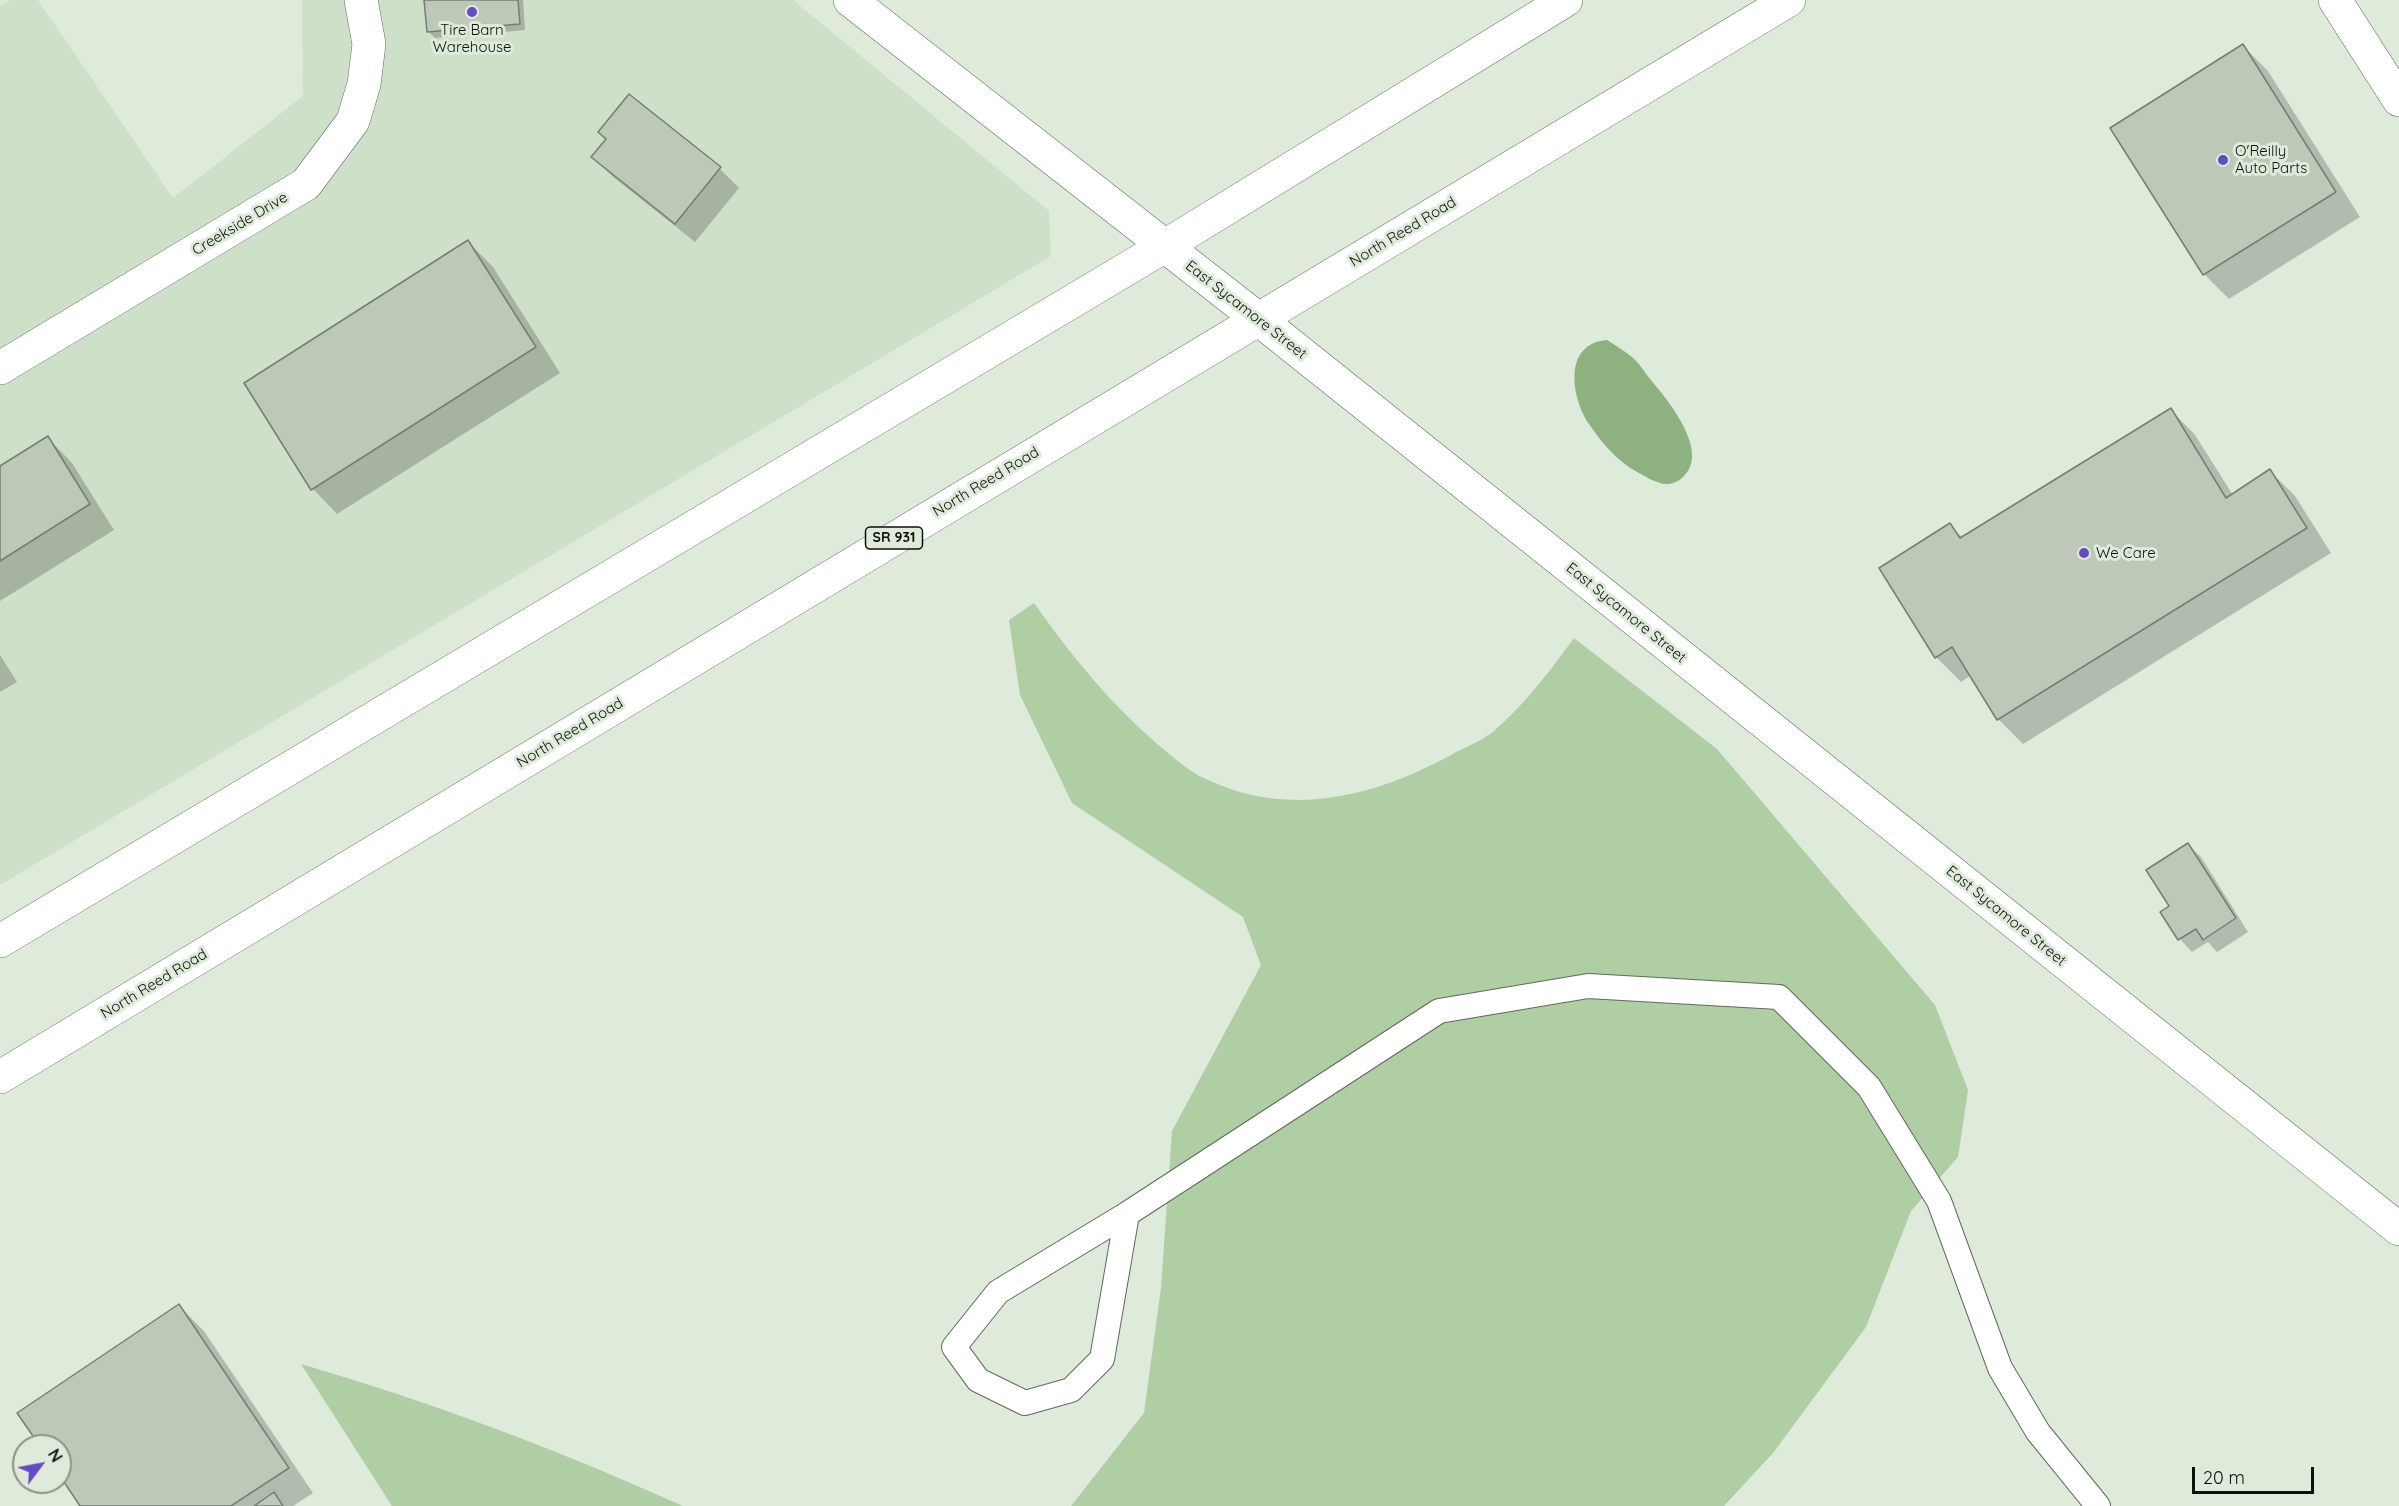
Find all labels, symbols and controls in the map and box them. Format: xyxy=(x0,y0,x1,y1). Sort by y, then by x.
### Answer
marker: Tire Barn Warehouse xyxy=(465,5,479,19)
place label: Tire Barn Warehouse xyxy=(433,21,511,56)
place label: O'Reilly Auto Parts xyxy=(2235,142,2307,177)
marker: O'Reilly Auto Parts xyxy=(2216,153,2230,167)
street label: Creekside Drive xyxy=(189,188,291,260)
street label: North Reed Road xyxy=(1347,193,1459,271)
street label: East Sycamore Street xyxy=(1182,257,1310,363)
street label: North Reed Road xyxy=(930,443,1042,521)
road number: SR 931 xyxy=(866,527,922,549)
place label: We Care xyxy=(2096,544,2156,562)
marker: We Care xyxy=(2077,546,2091,560)
street label: East Sycamore Street xyxy=(1562,559,1690,667)
street label: North Reed Road xyxy=(514,694,626,772)
street label: East Sycamore Street xyxy=(1942,862,2070,970)
street label: North Reed Road xyxy=(98,945,210,1023)
north arrow xyxy=(12,1434,72,1494)
text: N xyxy=(44,1445,67,1466)
scale bar xyxy=(2195,1455,2316,1493)
text: 20 m xyxy=(2203,1466,2245,1489)

